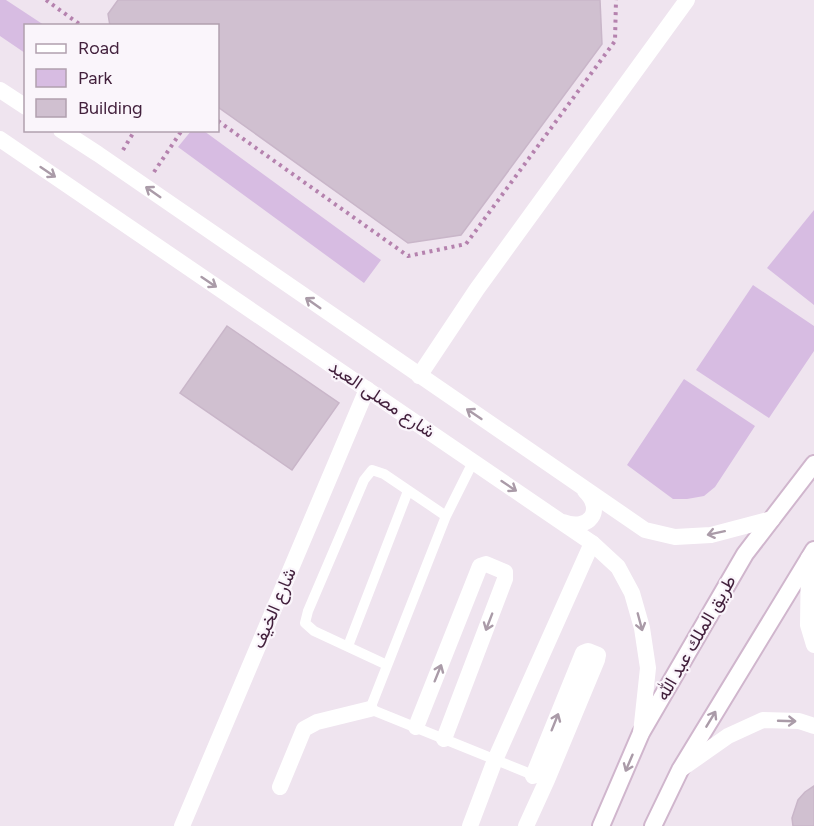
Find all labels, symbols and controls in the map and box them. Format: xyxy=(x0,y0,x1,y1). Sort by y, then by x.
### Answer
legend xyxy=(24,24,219,132)
text: Road xyxy=(78,37,119,59)
text: Park xyxy=(78,67,113,89)
text: Building xyxy=(78,97,143,119)
one-way arrow xyxy=(40,166,56,178)
one-way arrow xyxy=(145,186,162,198)
one-way arrow xyxy=(201,276,217,288)
one-way arrow xyxy=(306,297,322,309)
street label: شارع مصلى العيد xyxy=(324,355,439,443)
one-way arrow xyxy=(466,408,483,420)
one-way arrow xyxy=(501,480,517,492)
one-way arrow xyxy=(707,528,726,539)
street label: شارع الخيف xyxy=(247,564,302,652)
street label: طريق الملك عبد الله xyxy=(651,571,741,705)
one-way arrow xyxy=(635,612,646,631)
one-way arrow xyxy=(482,613,493,631)
one-way arrow xyxy=(433,664,444,683)
one-way arrow xyxy=(705,711,717,728)
one-way arrow xyxy=(550,713,561,731)
one-way arrow xyxy=(777,715,797,726)
one-way arrow xyxy=(623,753,634,771)

